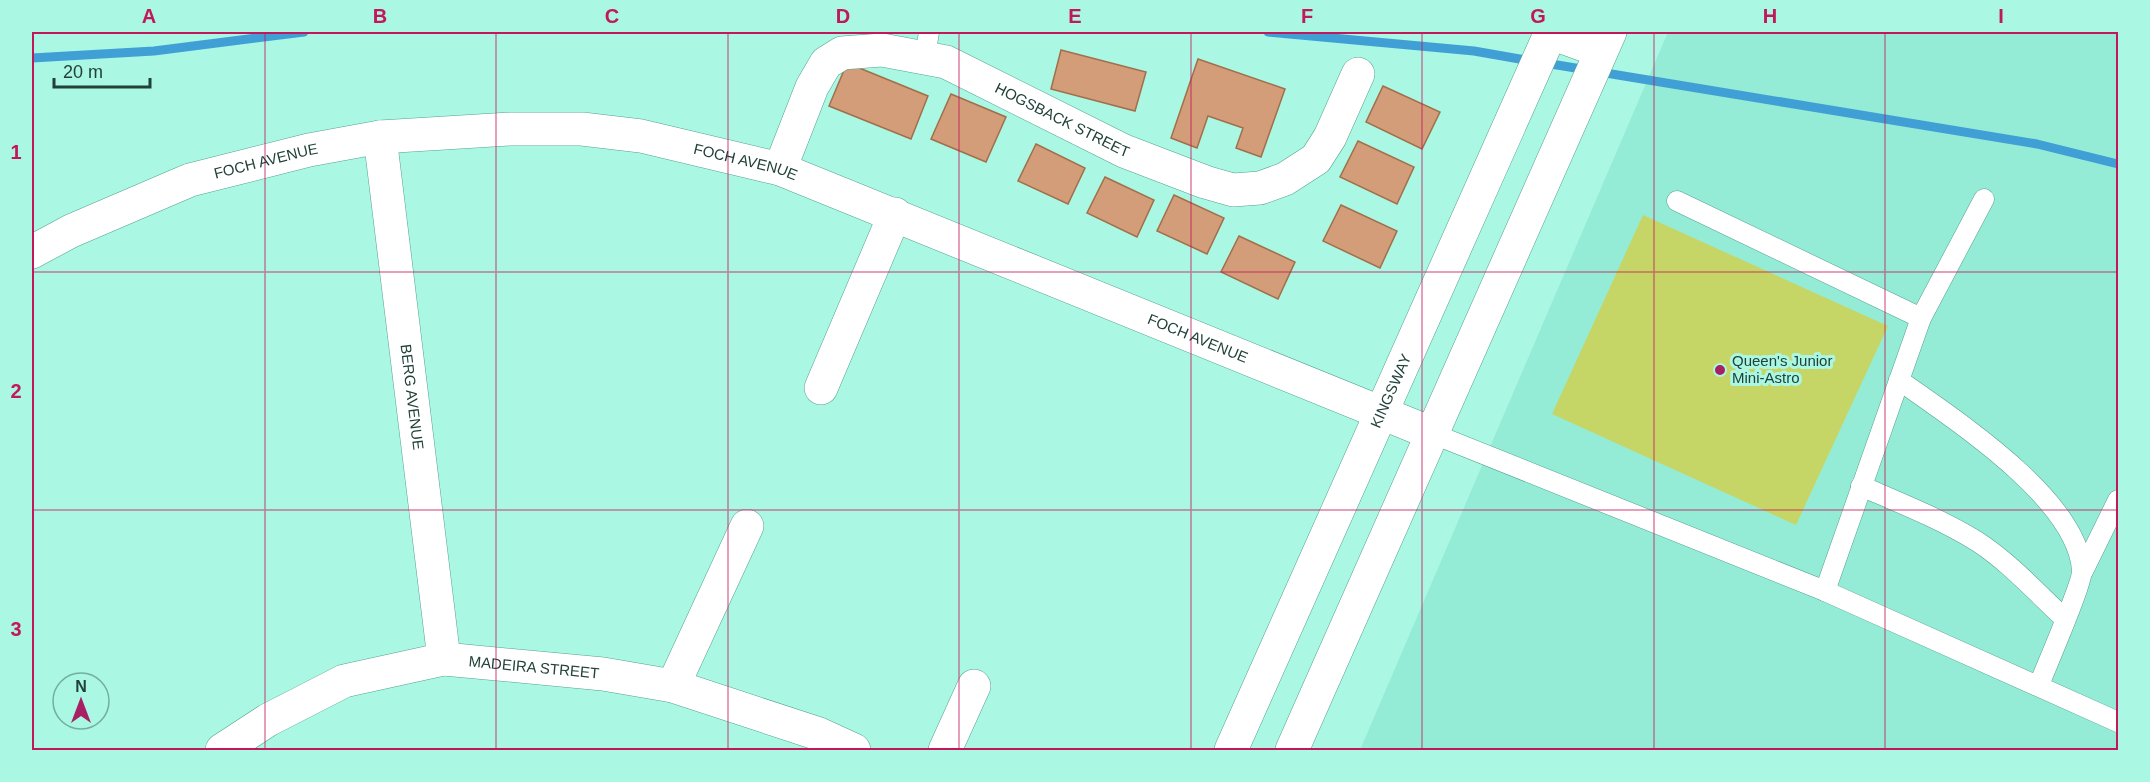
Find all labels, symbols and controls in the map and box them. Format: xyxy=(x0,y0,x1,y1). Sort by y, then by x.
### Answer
text: A xyxy=(142,5,156,27)
text: B xyxy=(373,5,387,27)
text: C xyxy=(605,5,619,27)
text: D xyxy=(836,5,850,27)
text: E xyxy=(1068,5,1082,27)
text: F xyxy=(1301,5,1313,27)
text: G xyxy=(1530,5,1546,27)
text: H xyxy=(1763,5,1777,27)
text: I xyxy=(1998,5,2004,27)
scale bar xyxy=(54,51,150,89)
text: 20 m xyxy=(63,62,103,82)
street label: HOGSBACK STREET xyxy=(992,79,1132,160)
street label: FOCH AVENUE xyxy=(212,140,319,182)
street label: FOCH AVENUE xyxy=(692,140,800,183)
text: 1 xyxy=(10,141,22,163)
street label: FOCH AVENUE xyxy=(1145,310,1251,366)
street label: BERG AVENUE xyxy=(397,343,427,451)
street label: KINGSWAY xyxy=(1367,351,1414,430)
place label: Queen's Junior Mini-Astro xyxy=(1732,352,1832,386)
marker: Queen's Junior Mini-Astro xyxy=(1713,363,1727,377)
text: 2 xyxy=(10,380,22,402)
text: 3 xyxy=(10,618,22,640)
street label: MADEIRA STREET xyxy=(468,652,600,682)
north arrow xyxy=(51,671,111,731)
text: N xyxy=(75,678,87,695)

